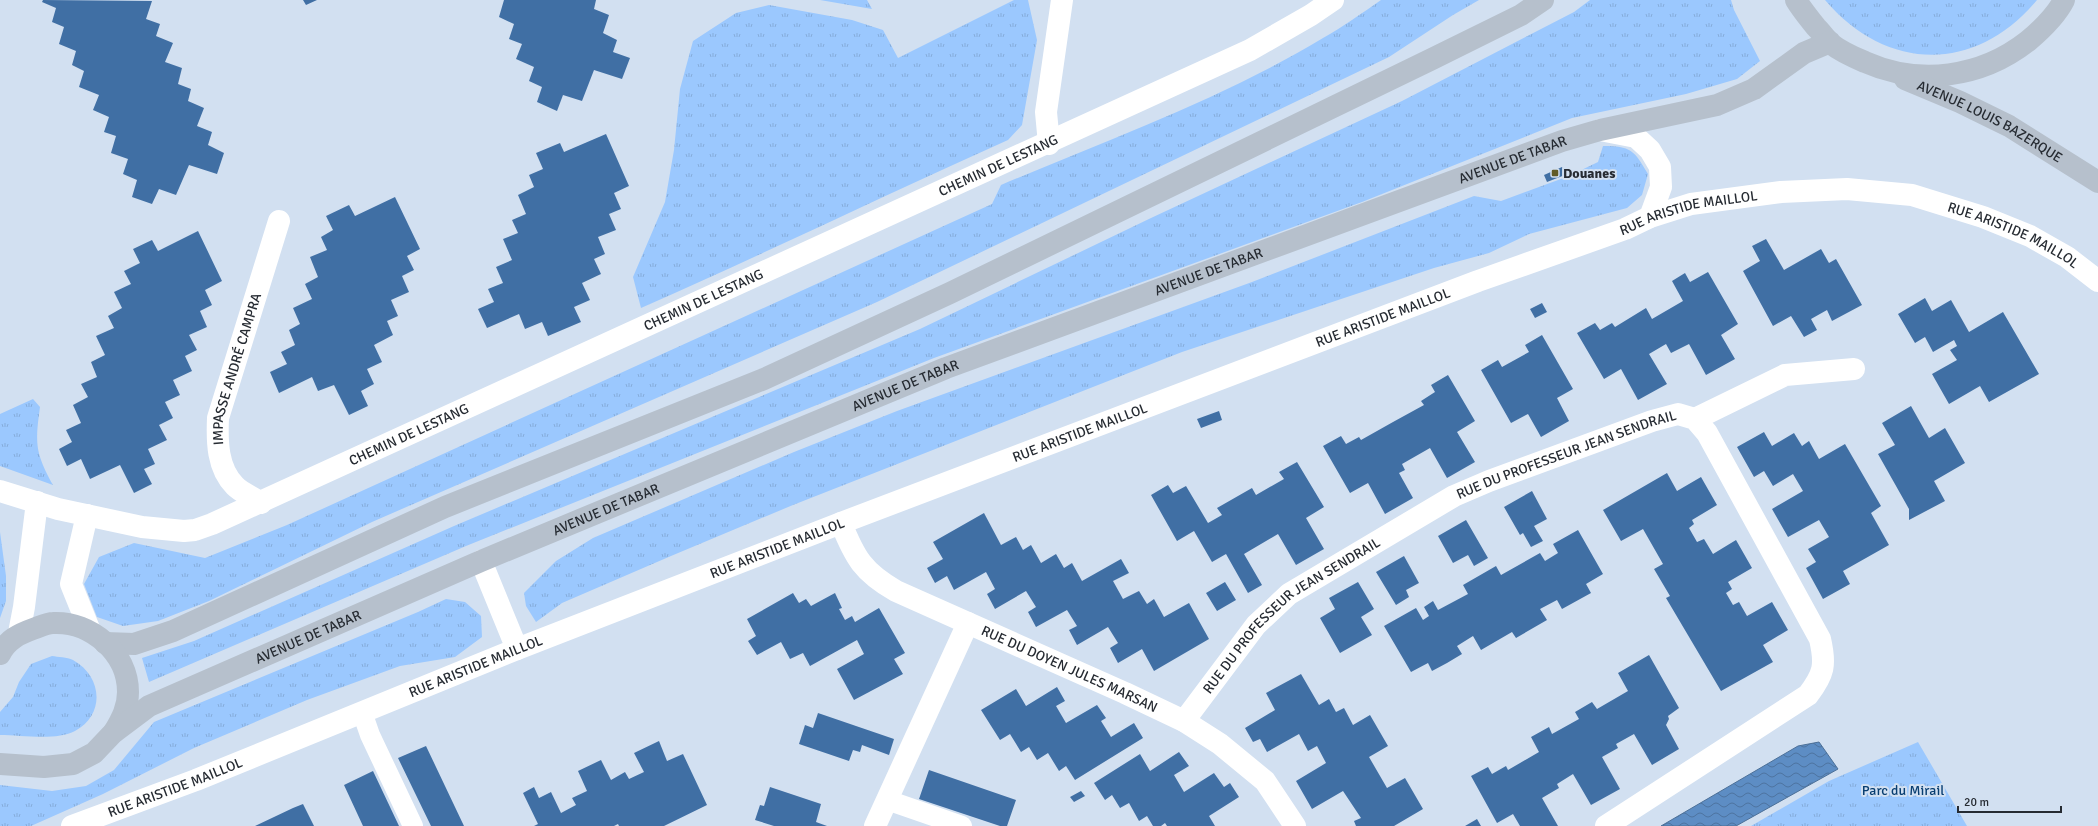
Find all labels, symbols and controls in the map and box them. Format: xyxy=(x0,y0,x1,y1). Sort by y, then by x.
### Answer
street label: AVENUE LOUIS BAZERQUE xyxy=(1915,77,2066,167)
street label: CHEMIN DE LESTANG xyxy=(936,131,1061,200)
street label: AVENUE DE TABAR xyxy=(1456,132,1569,187)
place label: Douanes xyxy=(1563,165,1615,182)
marker: Douanes xyxy=(1550,168,1560,178)
street label: RUE ARISTIDE MAILLOL xyxy=(1617,187,1758,239)
street label: RUE ARISTIDE MAILLOL xyxy=(1945,199,2082,272)
street label: AVENUE DE TABAR xyxy=(1152,244,1265,299)
street label: CHEMIN DE LESTANG xyxy=(641,265,766,335)
street label: RUE ARISTIDE MAILLOL xyxy=(1313,284,1453,351)
street label: IMPASSE ANDRÉ CAMPRA xyxy=(210,291,265,446)
street label: AVENUE DE TABAR xyxy=(849,356,961,415)
street label: RUE ARISTIDE MAILLOL xyxy=(1010,399,1150,466)
street label: CHEMIN DE LESTANG xyxy=(346,400,471,469)
street label: RUE DU PROFESSEUR JEAN SENDRAIL xyxy=(1454,407,1678,503)
street label: AVENUE DE TABAR xyxy=(550,480,662,539)
street label: RUE ARISTIDE MAILLOL xyxy=(708,515,847,582)
street label: RUE DU PROFESSEUR JEAN SENDRAIL xyxy=(1199,534,1383,697)
street label: AVENUE DE TABAR xyxy=(253,606,364,668)
street label: RUE DU DOYEN JULES MARSAN xyxy=(979,622,1160,716)
street label: RUE ARISTIDE MAILLOL xyxy=(406,632,545,701)
street label: RUE ARISTIDE MAILLOL xyxy=(105,754,245,821)
park label: Parc du Mirail xyxy=(1862,782,1944,799)
scale bar xyxy=(1958,788,2061,814)
text: 20 m xyxy=(1964,795,1989,810)

